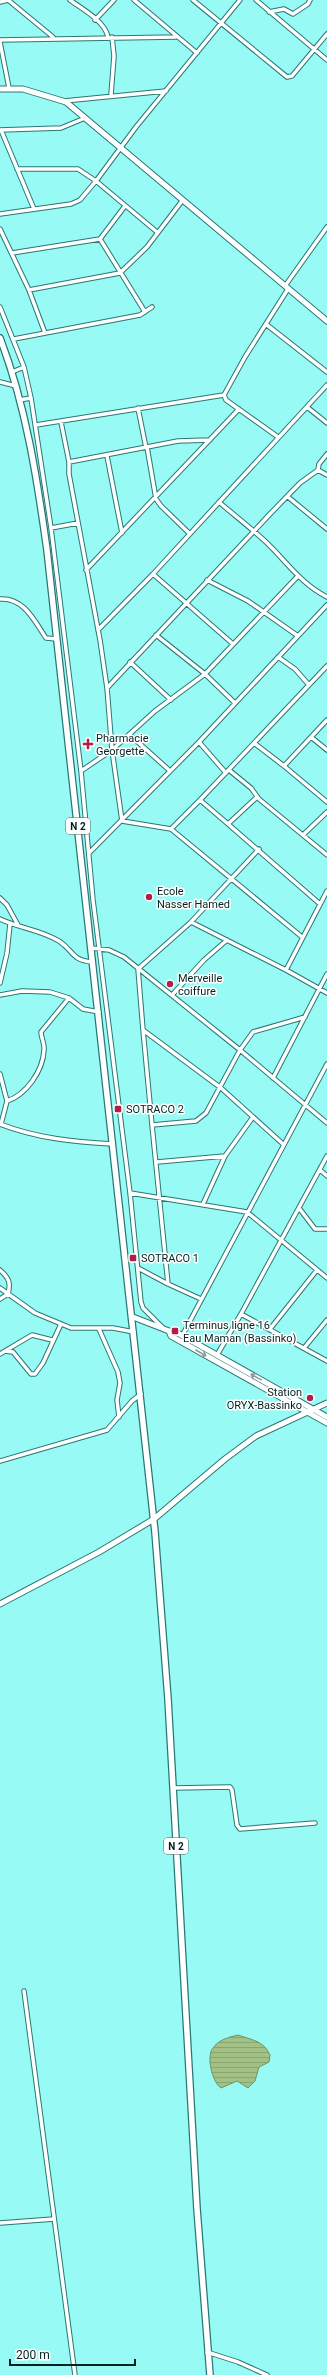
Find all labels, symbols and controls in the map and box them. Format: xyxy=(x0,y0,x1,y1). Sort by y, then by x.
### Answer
place label: Pharmacie Georgette xyxy=(96,732,149,758)
marker: Pharmacie Georgette xyxy=(83,739,93,749)
road number: N 2 xyxy=(66,818,90,834)
place label: Ecole Nasser Hamed xyxy=(157,885,230,911)
marker: Ecole Nasser Hamed xyxy=(144,892,154,902)
place label: Merveille coiffure xyxy=(178,972,222,998)
marker: Merveille coiffure xyxy=(165,979,175,989)
place label: SOTRACO 2 xyxy=(126,1103,184,1116)
marker: SOTRACO 2 xyxy=(113,1104,123,1114)
place label: SOTRACO 1 xyxy=(141,1252,199,1265)
marker: SOTRACO 1 xyxy=(128,1253,138,1263)
place label: Terminus ligne 16 Eau Maman (Bassinko) xyxy=(183,1319,297,1345)
marker: Terminus ligne 16 Eau Maman (Bassinko) xyxy=(170,1326,180,1336)
one-way arrow xyxy=(195,1350,207,1358)
one-way arrow xyxy=(250,1373,262,1381)
place label: Station ORYX-Bassinko xyxy=(227,1386,302,1412)
marker: Station ORYX-Bassinko xyxy=(305,1393,315,1403)
road number: N 2 xyxy=(164,1838,188,1854)
scale bar xyxy=(10,2341,135,2367)
text: 200 m xyxy=(16,2348,50,2362)

